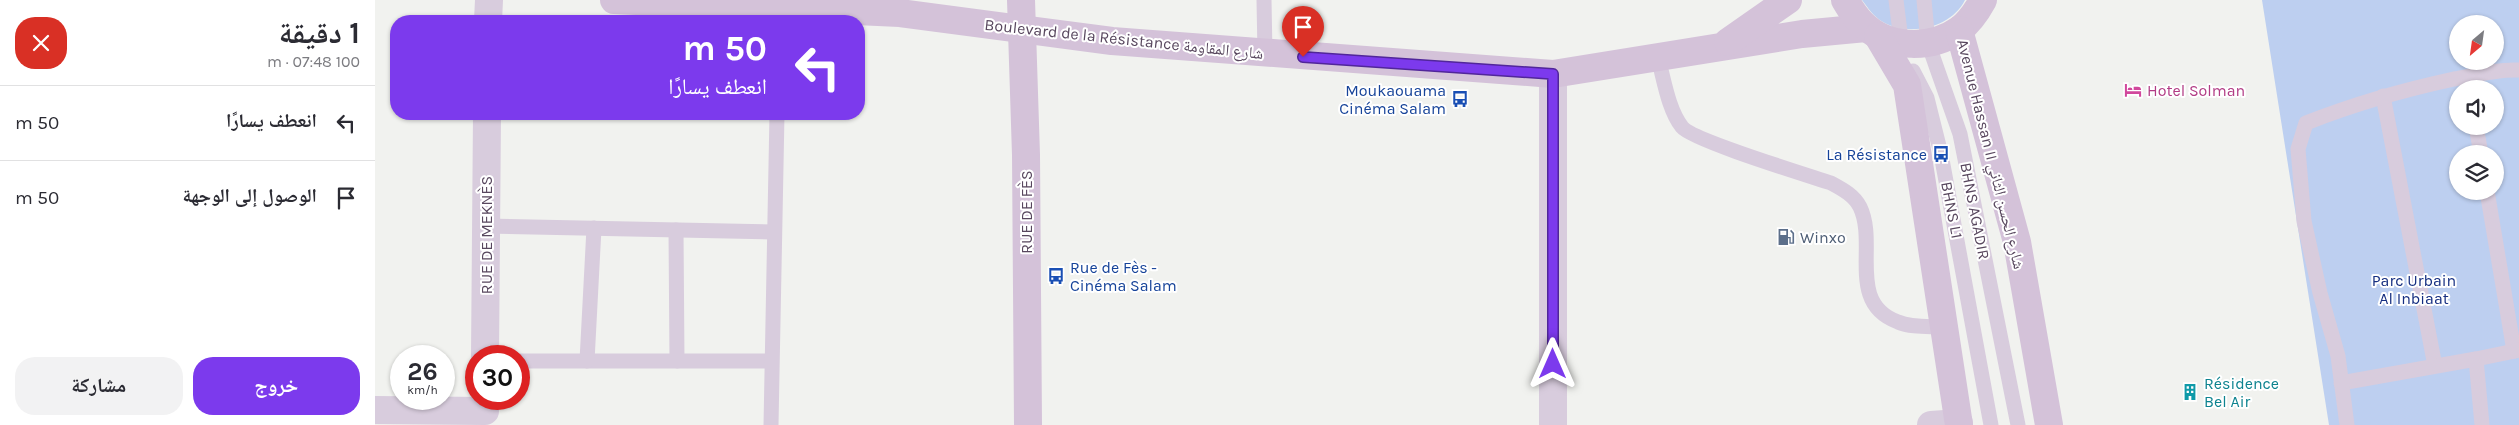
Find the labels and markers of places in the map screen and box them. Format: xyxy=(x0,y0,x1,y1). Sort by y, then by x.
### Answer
pin xyxy=(1282,6,1324,57)
hotel icon: Hotel Solman xyxy=(2123,80,2143,100)
place label: Moukaouama Cinéma Salam xyxy=(1339,81,1446,118)
place label: Hotel Solman xyxy=(2147,81,2245,100)
bus stop icon: Moukaouama Cinéma Salam xyxy=(1450,89,1470,109)
bus stop icon: La Résistance xyxy=(1931,144,1951,164)
place label: La Résistance xyxy=(1826,145,1927,164)
fuel station icon: Winxo xyxy=(1776,227,1796,247)
place label: Winxo xyxy=(1800,228,1846,247)
place label: Rue de Fès - Cinéma Salam xyxy=(1070,258,1177,295)
bus stop icon: Rue de Fès - Cinéma Salam xyxy=(1046,266,1066,286)
place label: Résidence Bel Air xyxy=(2204,374,2279,411)
building icon: Résidence Bel Air xyxy=(2180,382,2200,402)

